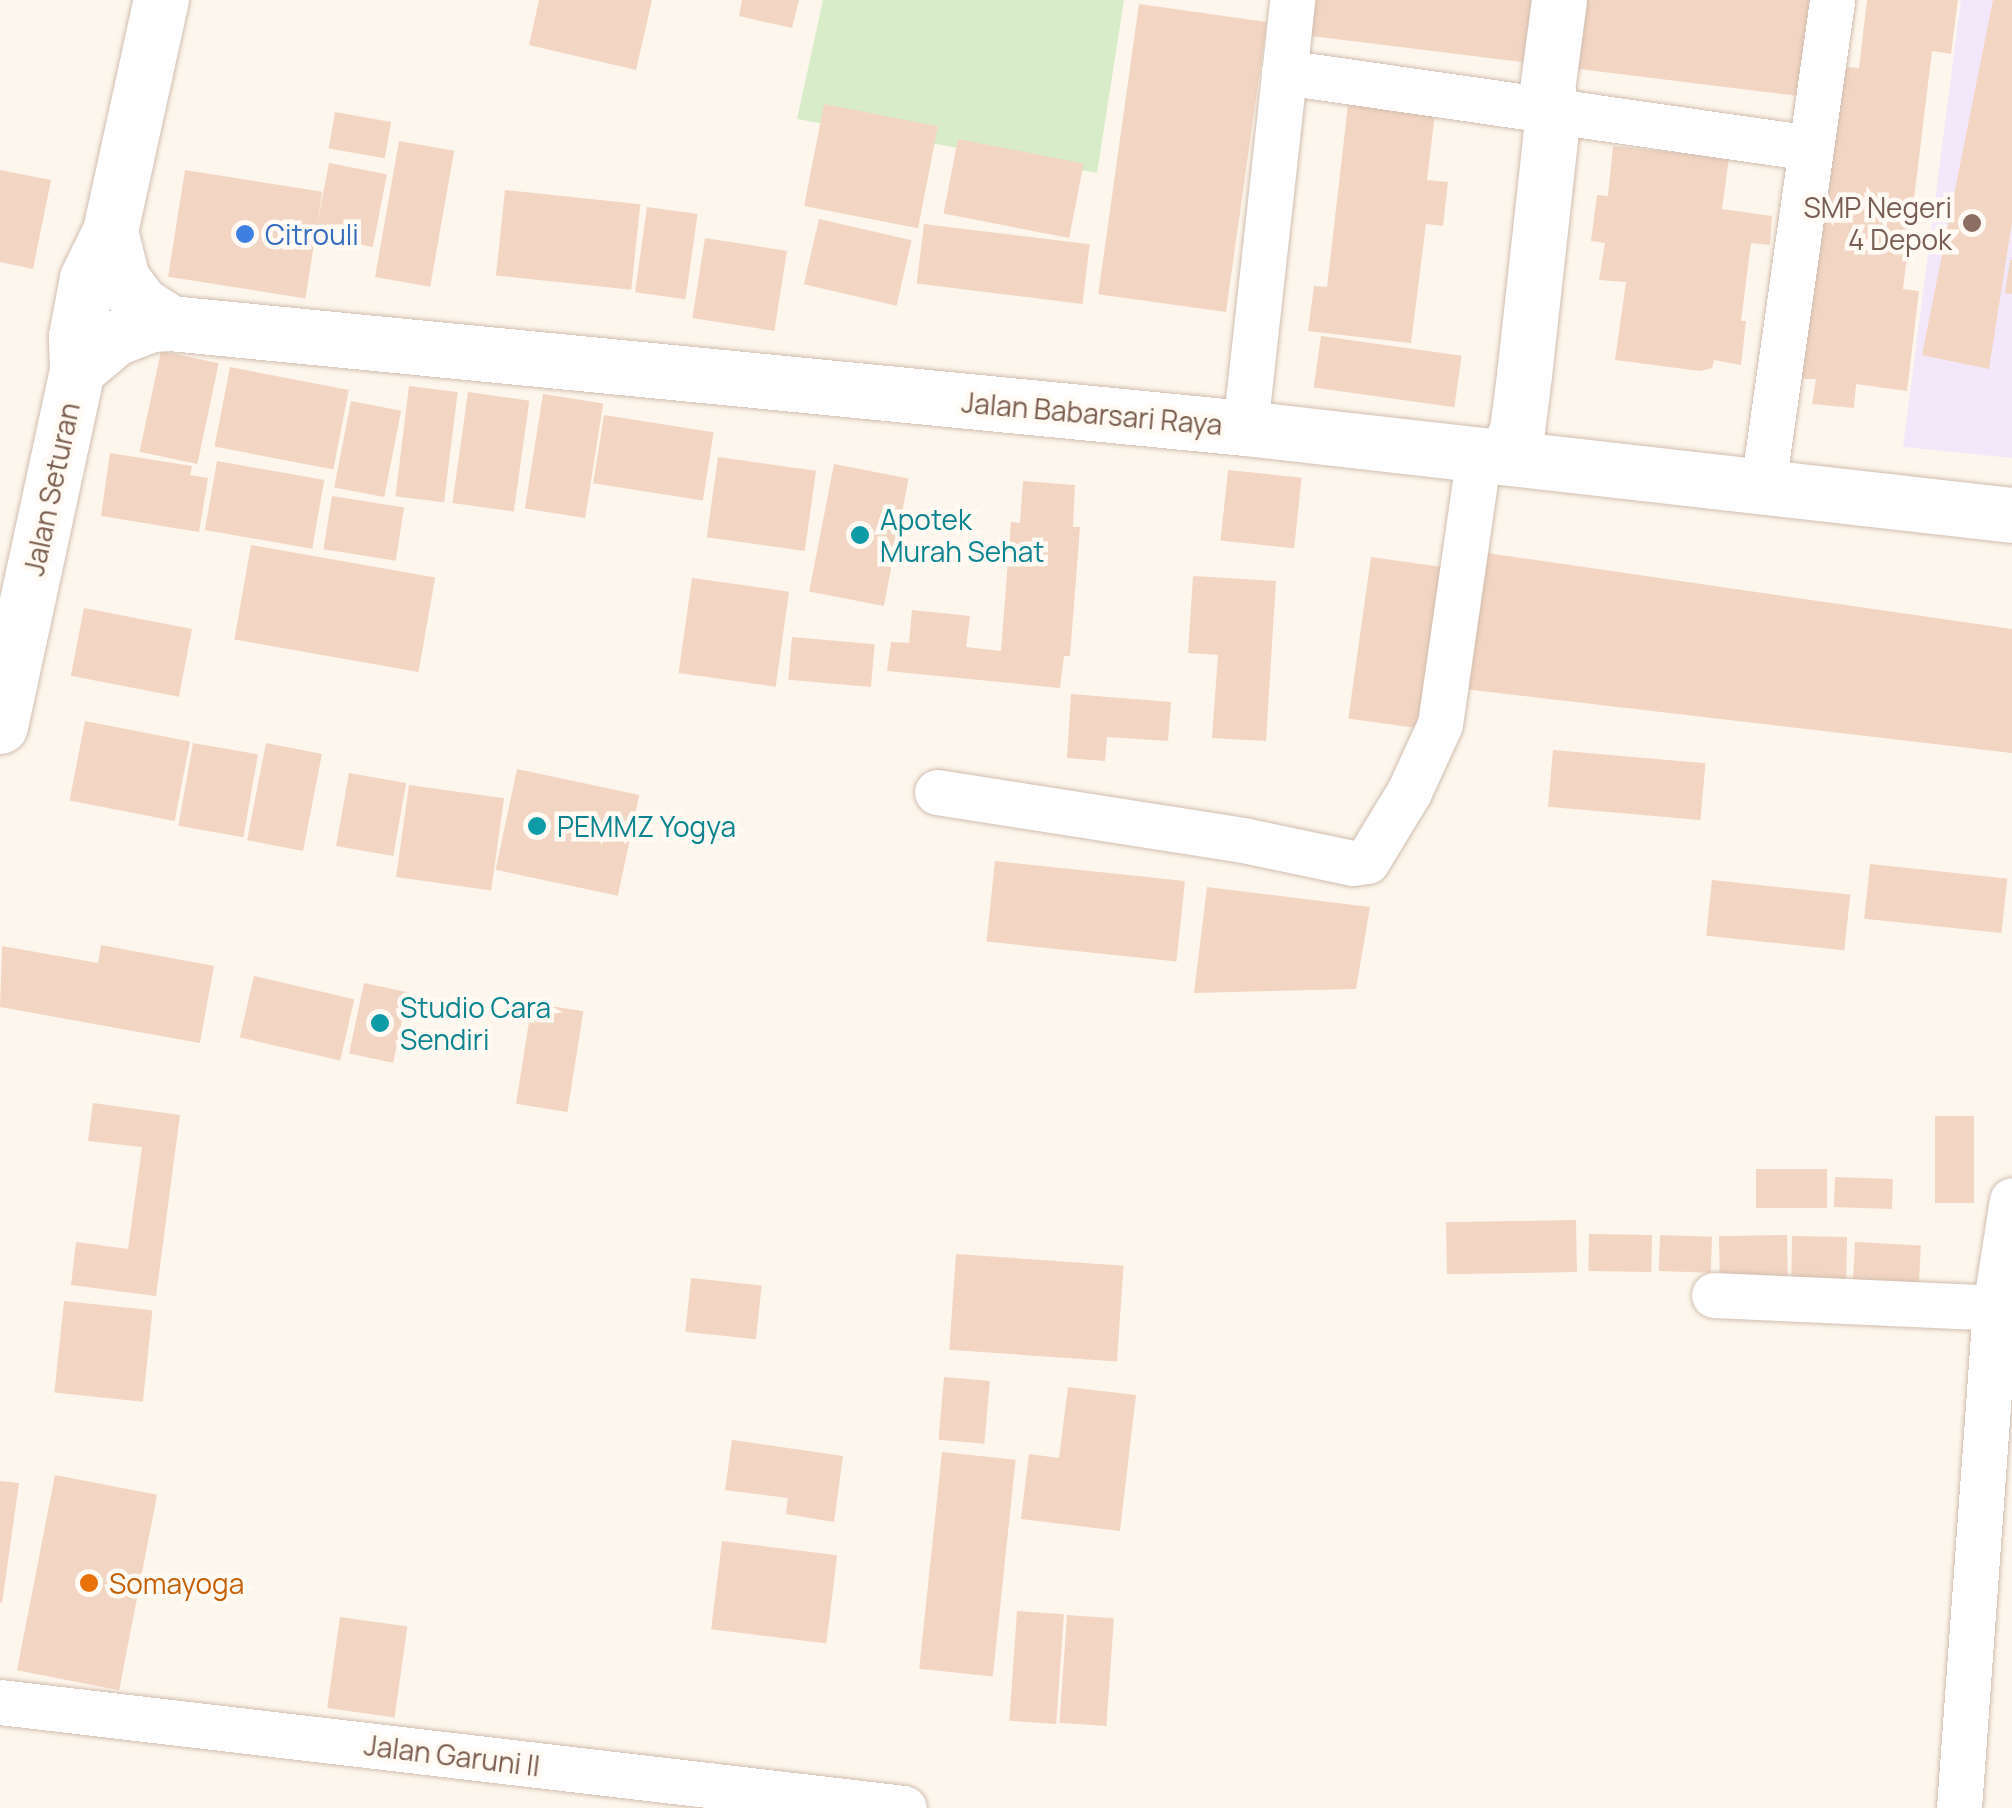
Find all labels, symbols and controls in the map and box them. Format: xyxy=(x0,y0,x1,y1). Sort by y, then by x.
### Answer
place label: SMP Negeri 4 Depok xyxy=(1804,190,1952,256)
marker: SMP Negeri 4 Depok xyxy=(1961,212,1983,234)
place label: Citrouli xyxy=(265,217,359,251)
marker: Citrouli xyxy=(234,223,256,245)
street label: Jalan Babarsari Raya xyxy=(960,385,1224,441)
street label: Jalan Seturan xyxy=(16,399,86,579)
place label: Apotek Murah Sehat xyxy=(880,502,1045,568)
marker: Apotek Murah Sehat xyxy=(849,524,871,546)
place label: PEMMZ Yogya xyxy=(557,809,736,843)
marker: PEMMZ Yogya xyxy=(526,815,548,837)
place label: Studio Cara Sendiri xyxy=(400,990,551,1056)
marker: Studio Cara Sendiri xyxy=(369,1012,391,1034)
place label: Somayoga xyxy=(109,1566,244,1600)
marker: Somayoga xyxy=(78,1572,100,1594)
street label: Jalan Garuni II xyxy=(362,1728,542,1782)

